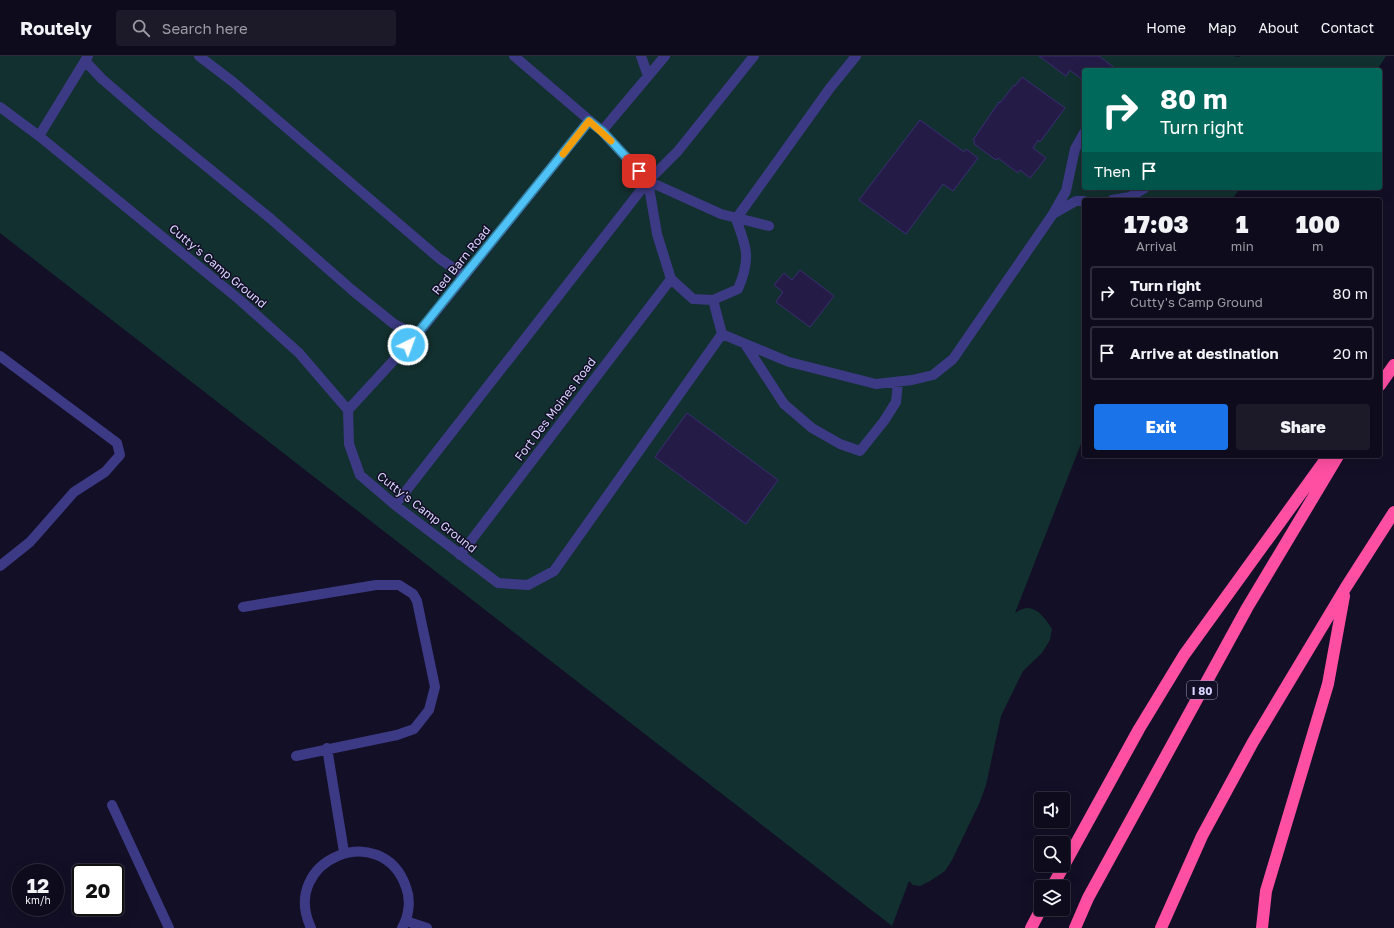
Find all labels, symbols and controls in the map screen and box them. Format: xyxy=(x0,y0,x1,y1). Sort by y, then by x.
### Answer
search box xyxy=(116,10,396,46)
text: Routely xyxy=(20,16,92,39)
icon: search xyxy=(130,17,152,39)
text: Search here xyxy=(162,19,248,37)
text: Home xyxy=(1146,19,1186,36)
text: Map xyxy=(1208,19,1236,36)
text: About xyxy=(1258,19,1299,36)
text: Contact xyxy=(1321,19,1374,36)
text: 80 m xyxy=(1160,82,1228,115)
icon: right xyxy=(1094,84,1146,136)
text: Turn right xyxy=(1160,116,1244,138)
pin xyxy=(622,154,656,188)
icon: arrive xyxy=(628,160,650,182)
icon: arrive xyxy=(1138,160,1160,182)
text: Then xyxy=(1094,162,1130,180)
text: 17:03 xyxy=(1124,209,1189,238)
text: 1 xyxy=(1236,209,1248,238)
text: 100 xyxy=(1296,209,1340,238)
street label: Cutty's Camp Ground xyxy=(166,221,270,311)
street label: Red Barn Road xyxy=(429,222,493,298)
text: Arrival xyxy=(1136,238,1177,254)
text: min xyxy=(1231,238,1254,254)
text: m xyxy=(1312,238,1324,254)
text: Turn right xyxy=(1130,276,1201,294)
icon: right xyxy=(1096,282,1118,304)
text: 80 m xyxy=(1333,284,1368,302)
text: Cutty's Camp Ground xyxy=(1130,294,1263,310)
position arrow xyxy=(387,324,429,366)
icon: arrive xyxy=(1096,342,1118,364)
text: Arrive at destination xyxy=(1130,344,1279,362)
text: 20 m xyxy=(1333,344,1368,362)
street label: Fort Des Moines Road xyxy=(511,354,599,464)
button: Exit xyxy=(1094,404,1228,450)
button: Share xyxy=(1236,404,1370,450)
street label: Cutty's Camp Ground xyxy=(374,468,480,556)
road number: I 80 xyxy=(1187,681,1217,699)
map controls xyxy=(1034,792,1070,916)
button: sound xyxy=(1034,792,1070,828)
button: search xyxy=(1034,836,1070,872)
speed limit sign: 20 xyxy=(72,864,124,916)
text: 12 xyxy=(27,873,49,897)
button: layers xyxy=(1034,880,1070,916)
text: km/h xyxy=(25,894,51,906)

